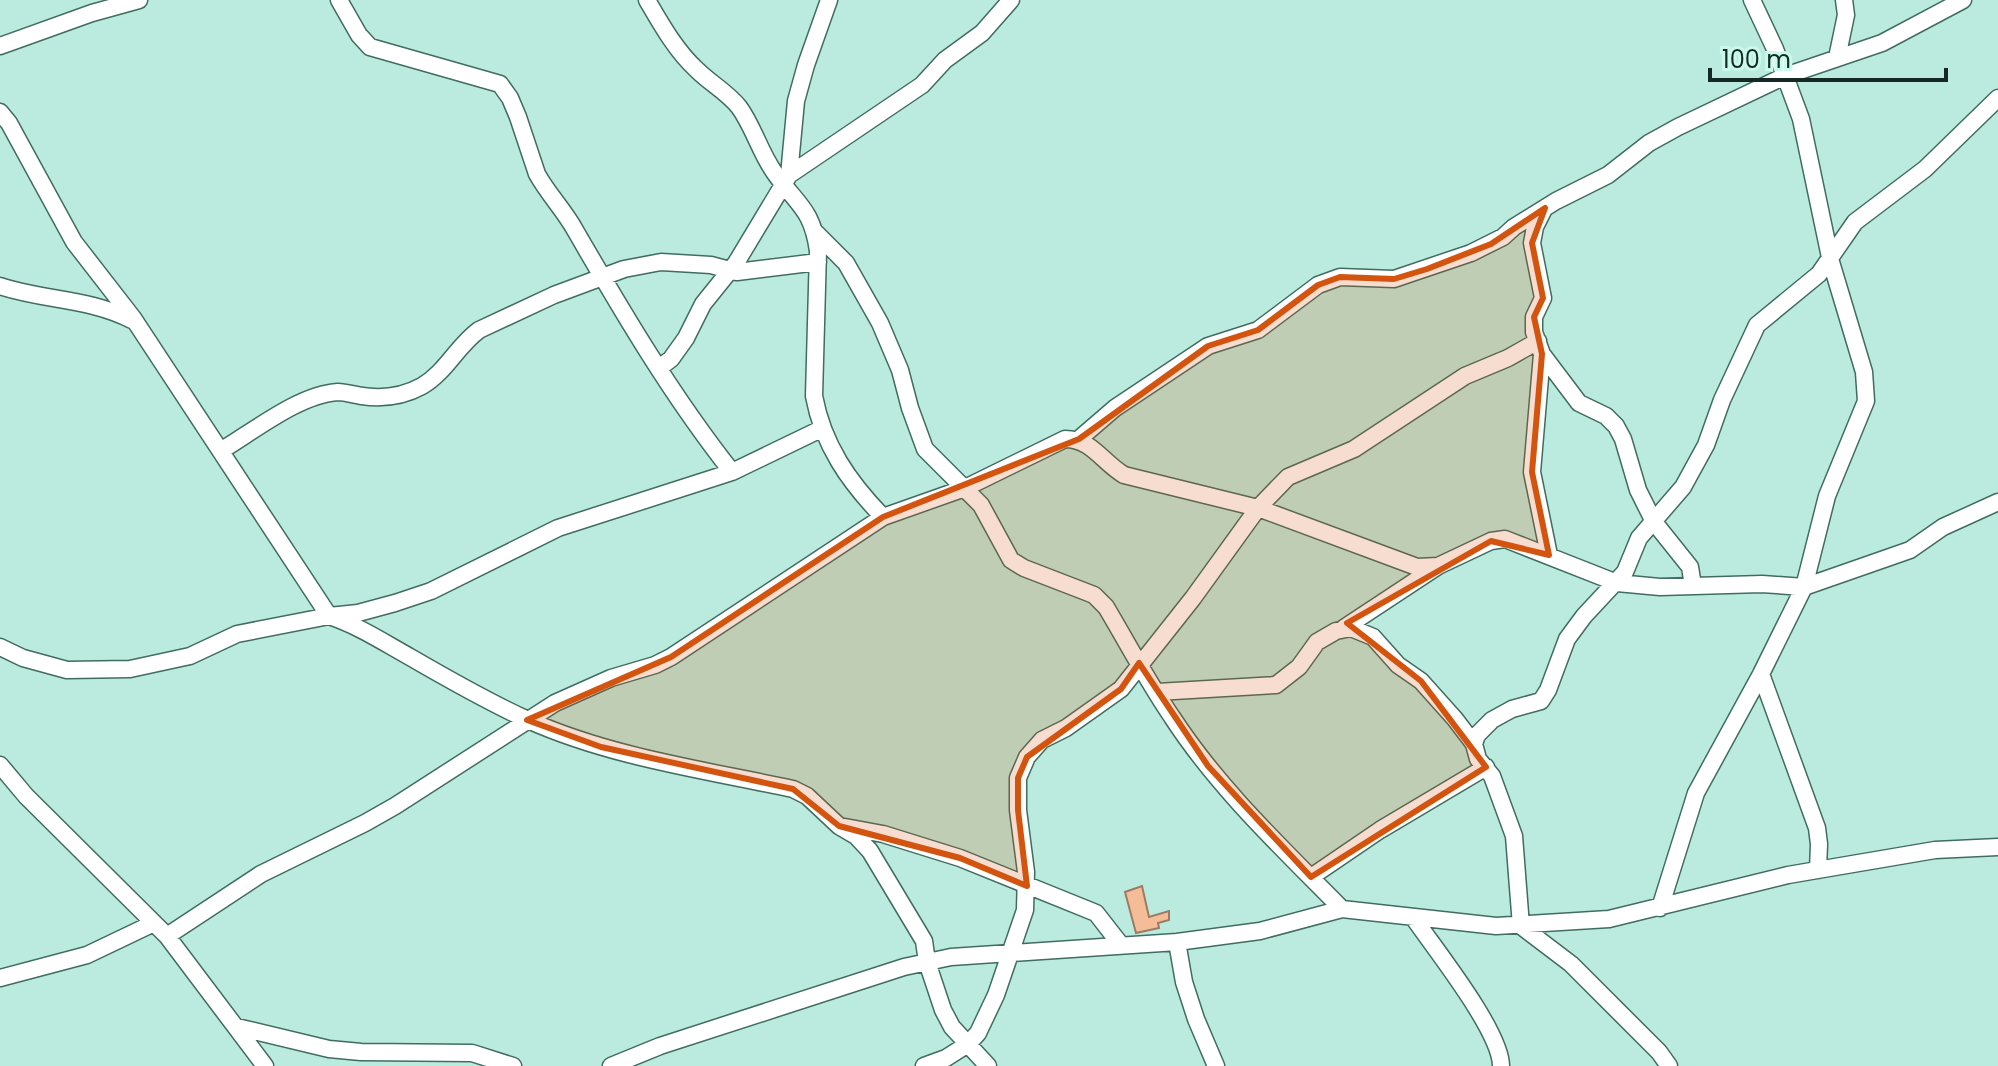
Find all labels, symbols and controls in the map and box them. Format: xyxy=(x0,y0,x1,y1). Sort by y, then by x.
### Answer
scale bar xyxy=(1710,32,1946,82)
text: 100 m xyxy=(1722,43,1791,76)

